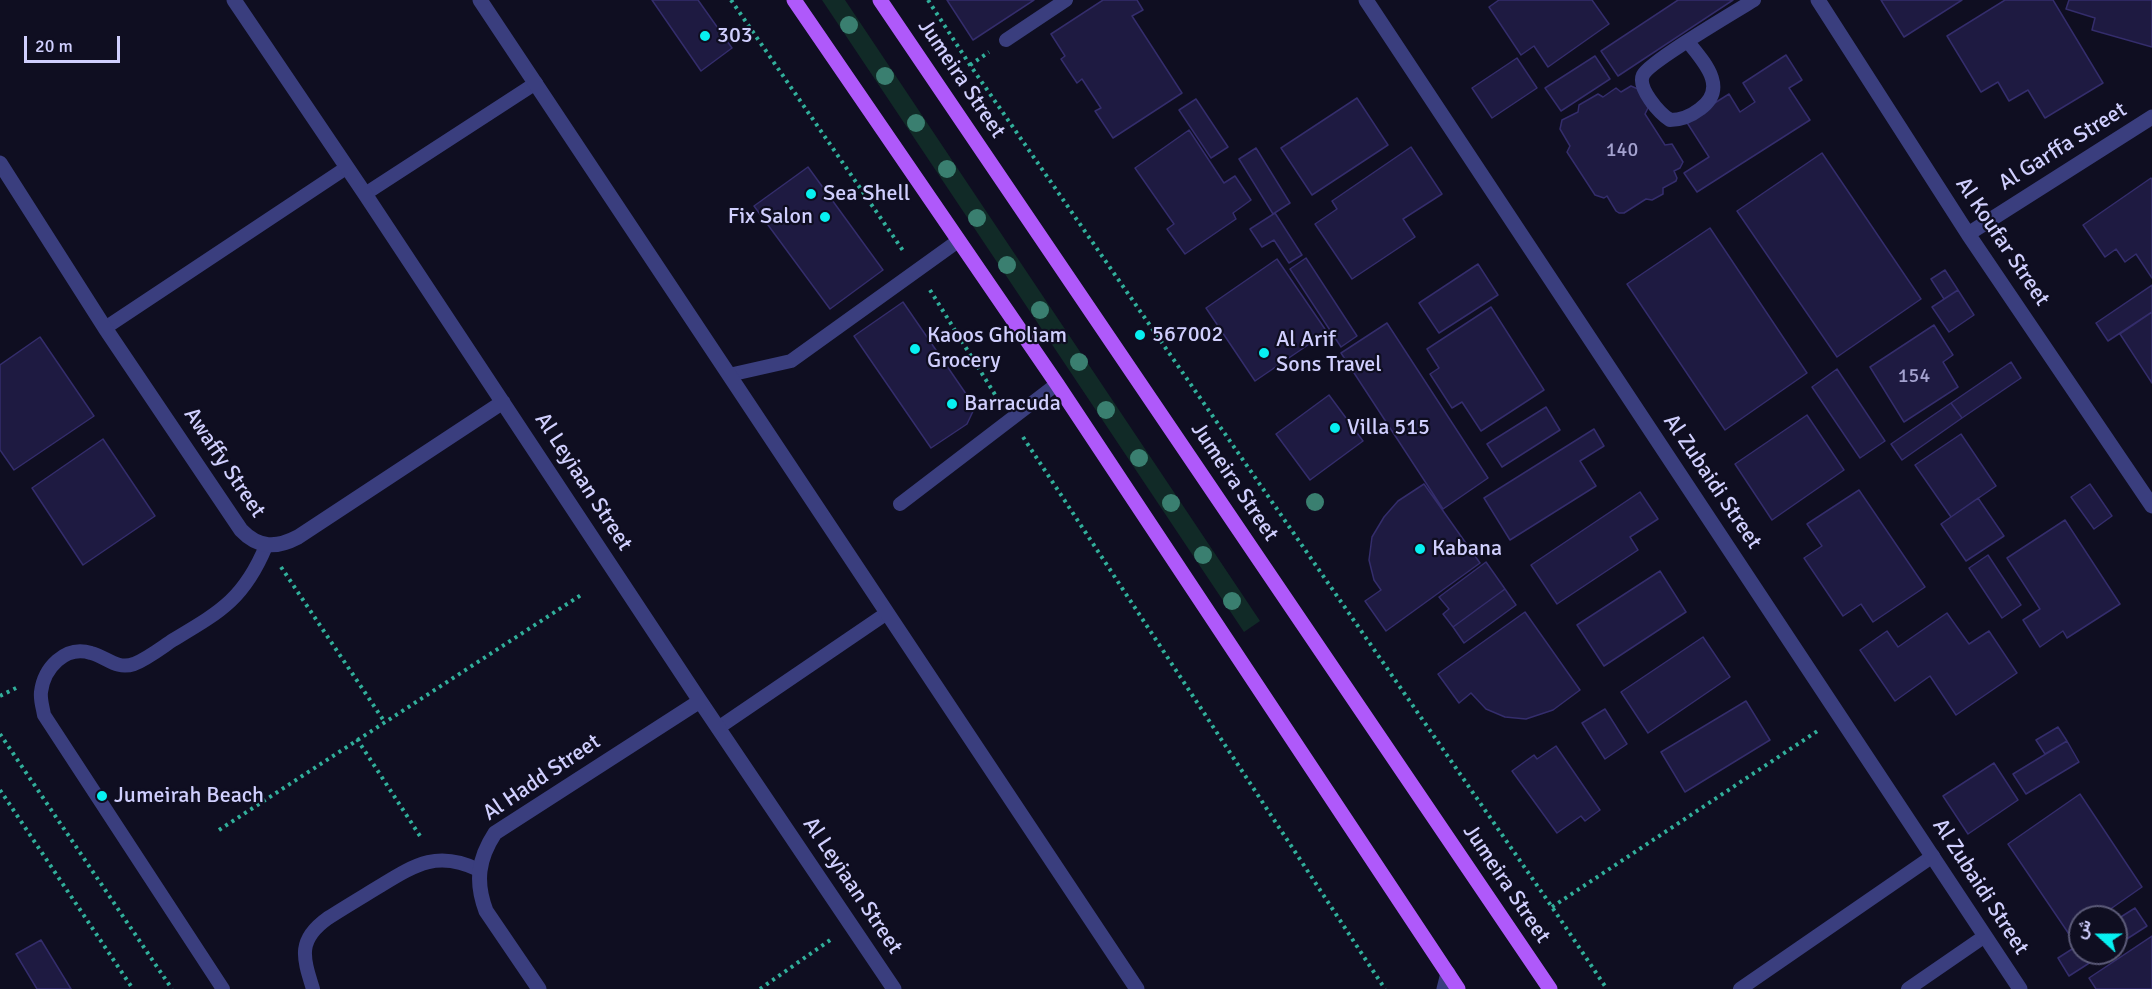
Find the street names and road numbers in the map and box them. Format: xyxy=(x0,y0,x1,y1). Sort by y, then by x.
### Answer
street label: Jumeira Street xyxy=(912,15,1010,143)
street label: Al Garffa Street xyxy=(1994,97,2132,197)
street label: Al Koufar Street xyxy=(1949,173,2055,311)
street label: Awaffy Street xyxy=(178,403,270,523)
street label: Al Leyiaan Street xyxy=(529,408,637,556)
street label: Al Zubaidi Street xyxy=(1657,410,1767,554)
street label: Jumeira Street xyxy=(1185,418,1283,546)
street label: Al Hadd Street xyxy=(478,729,606,827)
street label: Al Leyiaan Street xyxy=(797,813,907,959)
street label: Al Zubaidi Street xyxy=(1926,814,2034,960)
street label: Jumeira Street xyxy=(1457,820,1555,948)

